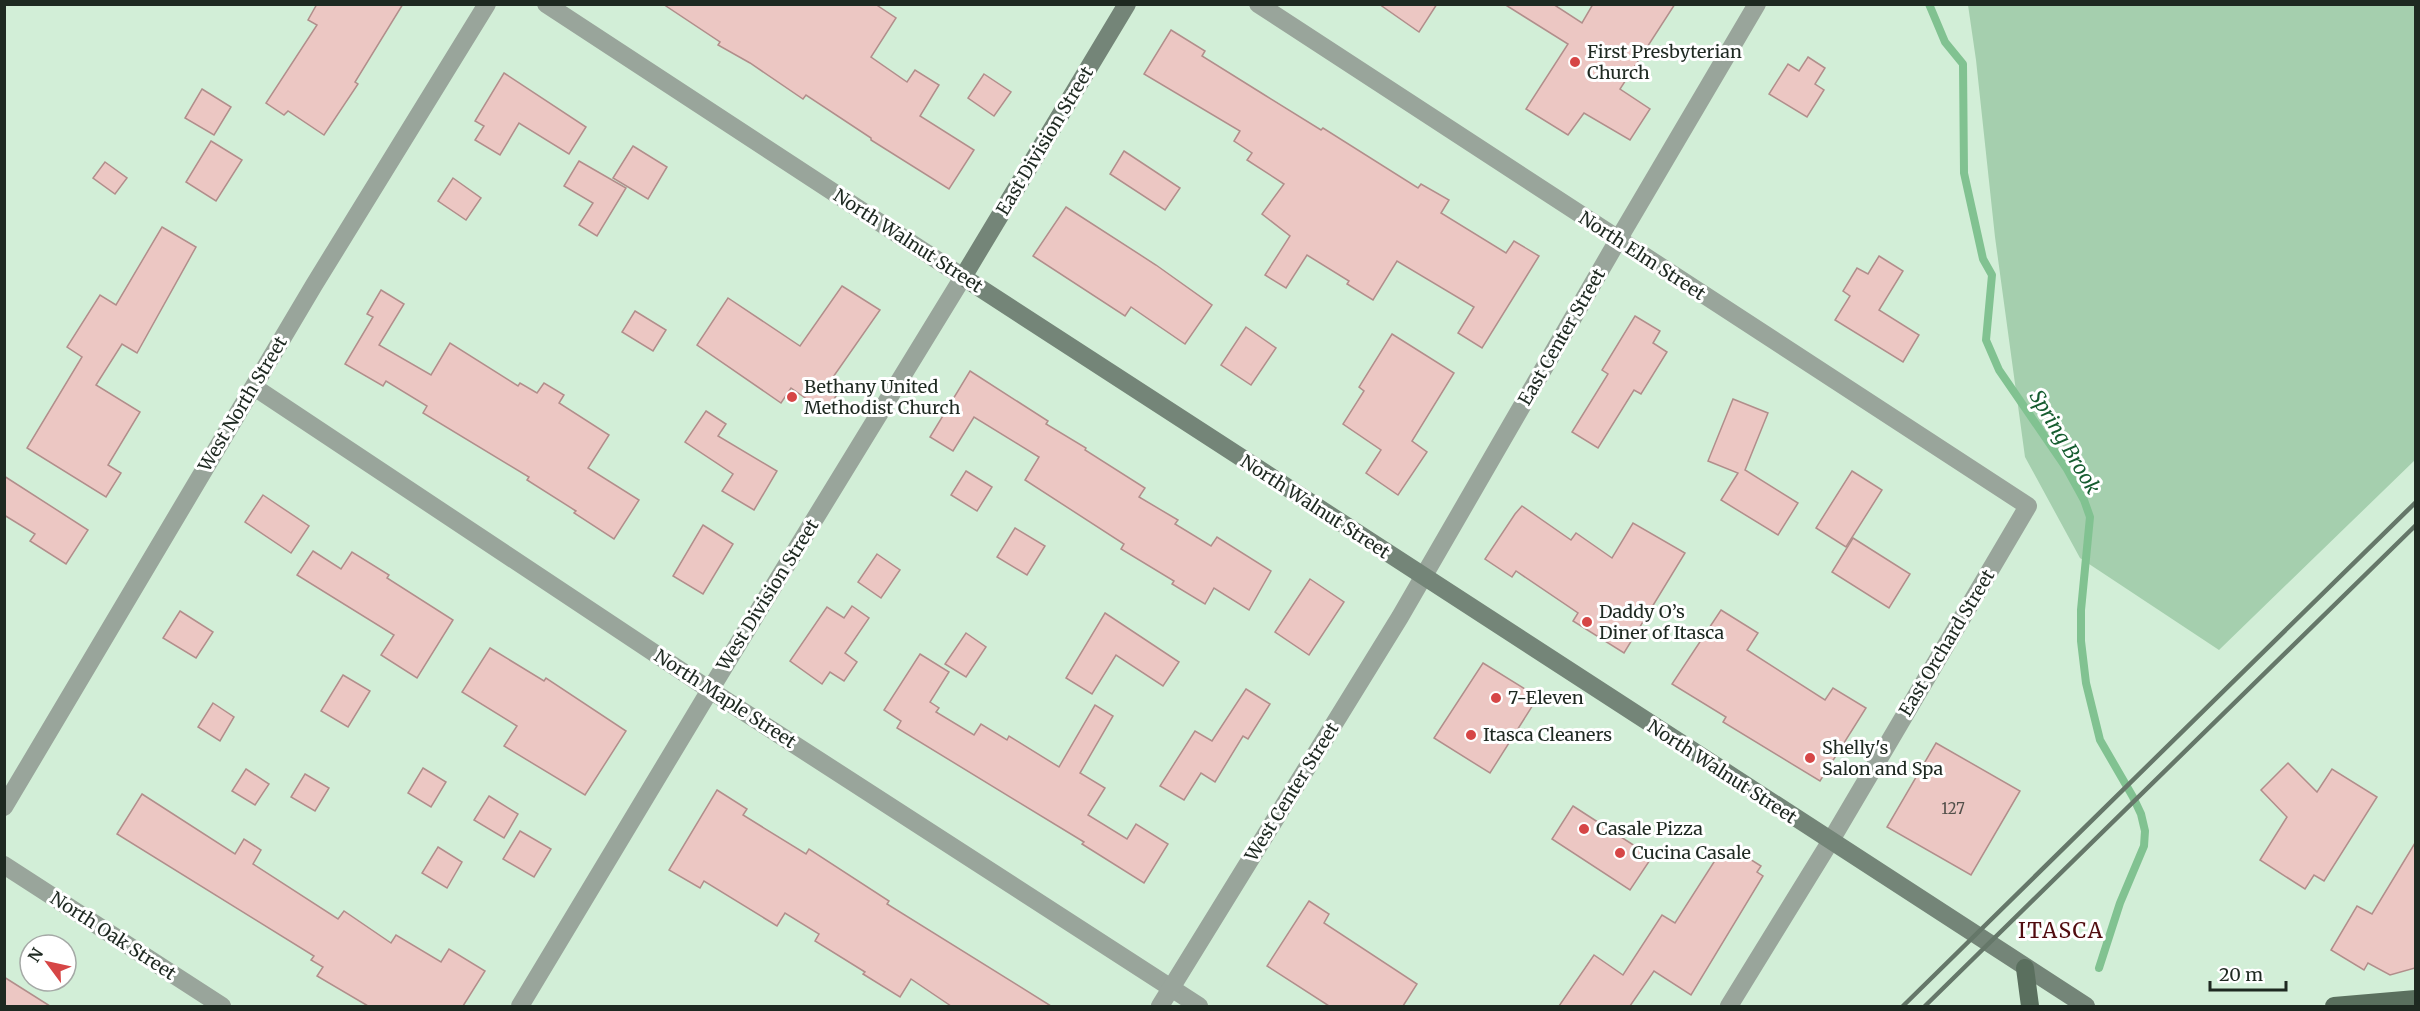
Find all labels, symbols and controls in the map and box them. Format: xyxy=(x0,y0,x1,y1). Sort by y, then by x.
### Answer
place label: First Presbyterian Church xyxy=(1587,40,1742,84)
marker: First Presbyterian Church xyxy=(1568,55,1582,69)
street label: East Division Street xyxy=(991,62,1098,219)
street label: North Walnut Street xyxy=(829,184,987,297)
street label: North Elm Street xyxy=(1575,206,1710,305)
street label: East Center Street xyxy=(1513,264,1610,409)
street label: West North Street xyxy=(193,332,292,476)
place label: Bethany United Methodist Church xyxy=(804,375,960,419)
water label: Spring Brook xyxy=(2025,385,2106,498)
marker: Bethany United Methodist Church xyxy=(785,390,799,404)
street label: North Walnut Street xyxy=(1236,450,1394,563)
street label: West Division Street xyxy=(711,515,824,676)
street label: East Orchard Street xyxy=(1894,565,1999,720)
place label: Daddy O’s Diner of Itasca xyxy=(1599,600,1724,644)
marker: Daddy O’s Diner of Itasca xyxy=(1580,615,1594,629)
street label: North Maple Street xyxy=(650,644,800,753)
place label: 7-Eleven xyxy=(1508,686,1584,709)
marker: 7-Eleven xyxy=(1489,691,1503,705)
street label: North Walnut Street xyxy=(1643,715,1801,828)
street label: West Center Street xyxy=(1239,718,1344,866)
place label: Itasca Cleaners xyxy=(1483,723,1612,746)
marker: Itasca Cleaners xyxy=(1464,728,1478,742)
place label: Shelly's Salon and Spa xyxy=(1822,736,1943,780)
marker: Shelly's Salon and Spa xyxy=(1803,751,1817,765)
house number: 127 xyxy=(1941,799,1965,818)
place label: Casale Pizza xyxy=(1596,817,1703,840)
marker: Casale Pizza xyxy=(1577,822,1591,836)
place label: Cucina Casale xyxy=(1632,841,1751,864)
marker: Cucina Casale xyxy=(1613,846,1627,860)
street label: North Oak Street xyxy=(46,886,180,985)
district label: ITASCA xyxy=(2018,917,2104,944)
north arrow xyxy=(18,933,78,993)
text: N xyxy=(24,944,47,966)
scale bar xyxy=(2210,954,2286,992)
text: 20 m xyxy=(2219,963,2263,986)

